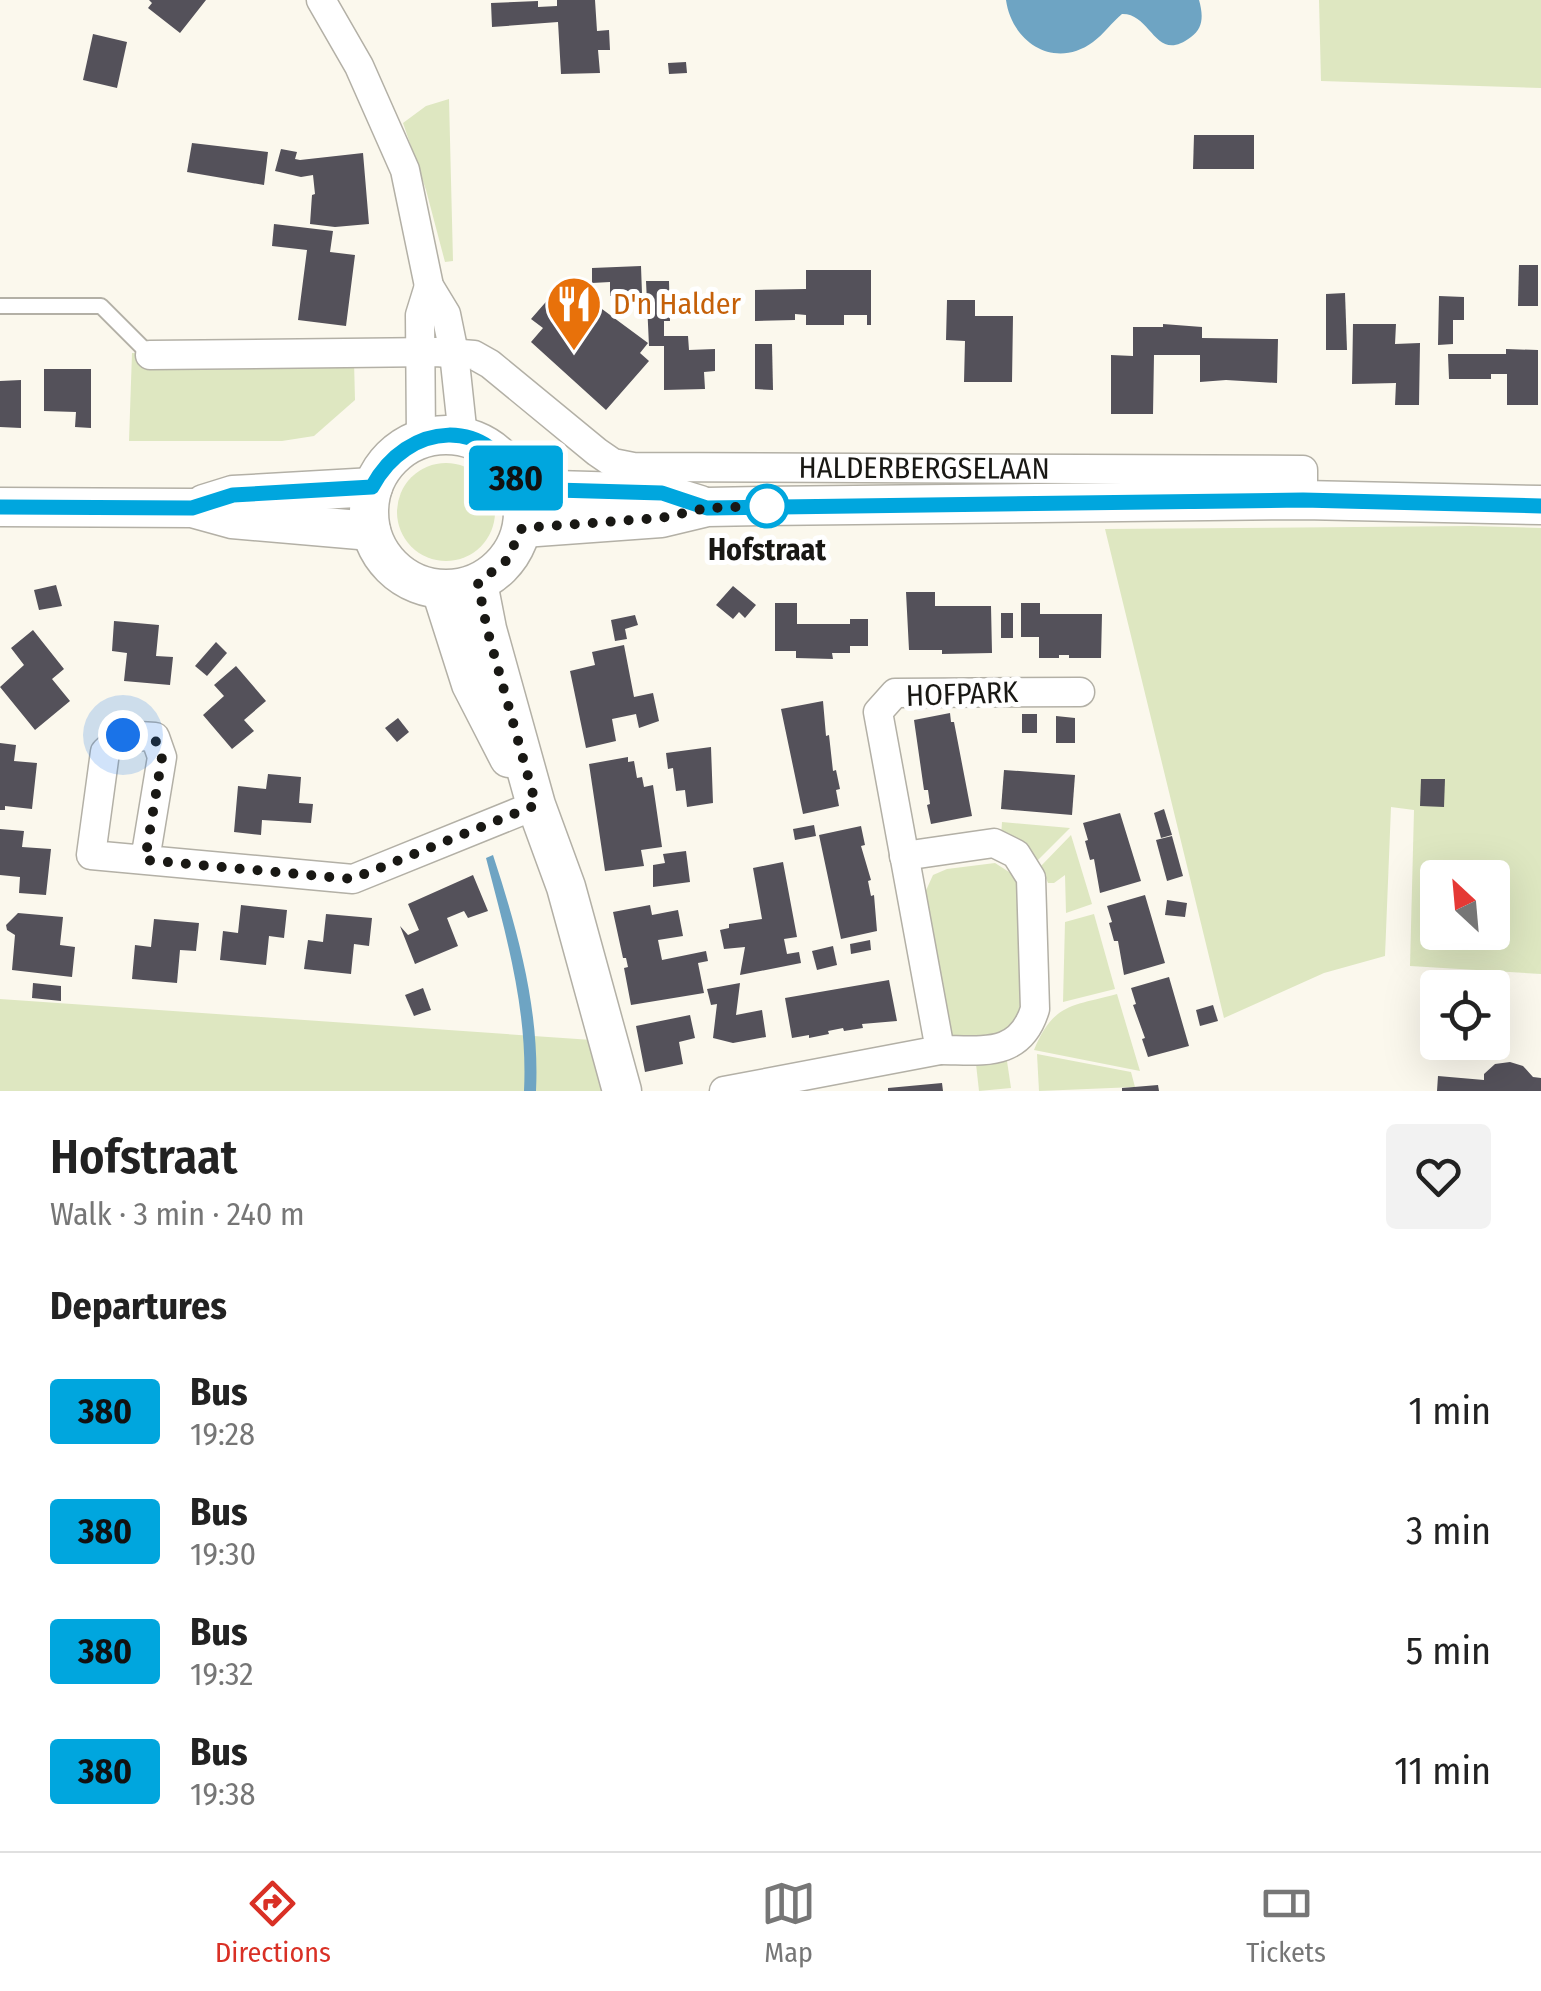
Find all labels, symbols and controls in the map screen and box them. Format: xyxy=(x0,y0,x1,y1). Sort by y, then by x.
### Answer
restaurant icon: D'n Halder xyxy=(544,274,604,353)
place label: D'n Halder xyxy=(613,286,742,322)
line badge: 380 xyxy=(458,446,574,510)
street label: HALDERBERGSELAAN xyxy=(799,450,1050,487)
text: 380 xyxy=(489,457,543,499)
marker: Hofstraat xyxy=(746,485,788,527)
place label: Hofstraat xyxy=(708,532,826,568)
street label: HOFPARK xyxy=(905,674,1019,714)
your location xyxy=(98,710,148,760)
north arrow xyxy=(1420,860,1510,950)
map controls xyxy=(1420,860,1510,1060)
button: locate xyxy=(1420,970,1510,1060)
button: heart xyxy=(1386,1124,1491,1229)
text: Hofstraat xyxy=(50,1128,237,1186)
text: Walk · 3 min · 240 m xyxy=(50,1195,305,1233)
text: Departures xyxy=(50,1283,227,1329)
text: Bus xyxy=(190,1369,248,1415)
text: 1 min xyxy=(1408,1388,1491,1434)
text: 380 xyxy=(78,1390,132,1432)
text: 19:28 xyxy=(190,1415,255,1453)
text: Bus xyxy=(190,1489,248,1535)
text: 3 min xyxy=(1406,1508,1491,1554)
text: 380 xyxy=(78,1510,132,1552)
text: 19:30 xyxy=(190,1535,256,1573)
text: Bus xyxy=(190,1609,248,1655)
text: 5 min xyxy=(1406,1628,1491,1674)
text: 380 xyxy=(78,1630,132,1672)
text: 19:32 xyxy=(190,1655,253,1693)
text: Bus xyxy=(190,1729,248,1775)
text: 11 min xyxy=(1394,1748,1491,1794)
text: 380 xyxy=(78,1750,132,1792)
text: 19:38 xyxy=(190,1775,256,1813)
tab: Directions xyxy=(215,1876,331,1969)
tab: Map xyxy=(761,1876,816,1969)
tab: Tickets xyxy=(1246,1876,1326,1969)

